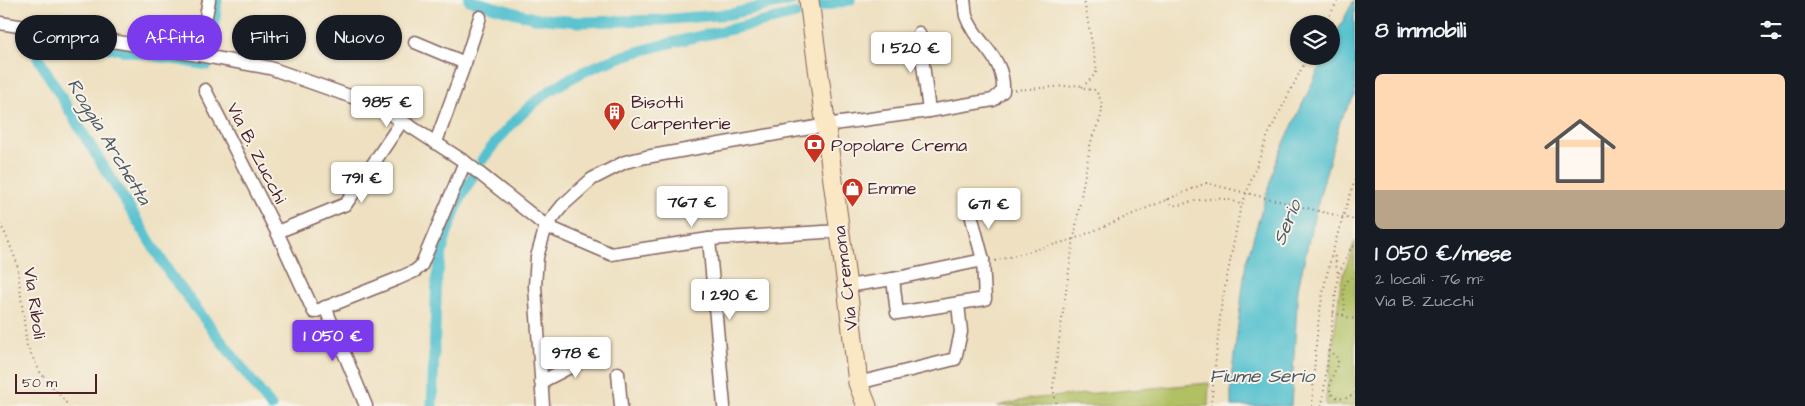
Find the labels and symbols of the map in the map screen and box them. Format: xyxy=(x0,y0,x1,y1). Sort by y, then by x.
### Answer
pin: 1 520 € xyxy=(865,32,957,74)
water label: Roggia Archetta xyxy=(60,73,158,211)
pin: 985 € xyxy=(352,86,422,128)
place label: Bisotti Carpenterie xyxy=(631,90,731,136)
street label: Via B. Zucchi xyxy=(220,98,293,208)
building icon: Bisotti Carpenterie xyxy=(603,100,627,131)
bank icon: Popolare Crema xyxy=(803,133,827,164)
place label: Popolare Crema xyxy=(831,133,967,158)
pin: 791 € xyxy=(327,162,397,204)
shop icon: Emme xyxy=(840,176,864,207)
place label: Emme xyxy=(868,176,917,201)
pin: 767 € xyxy=(657,186,727,228)
pin: 671 € xyxy=(954,188,1024,230)
water label: Serio xyxy=(1266,195,1309,249)
street label: Via Cremona xyxy=(827,224,864,332)
street label: Via Riboli xyxy=(17,266,52,341)
pin: 1 290 € xyxy=(684,278,776,321)
pin: 1 050 € xyxy=(287,320,379,362)
pin: 978 € xyxy=(541,336,611,379)
water label: Fiume Serio xyxy=(1210,363,1316,390)
scale bar xyxy=(15,371,98,394)

